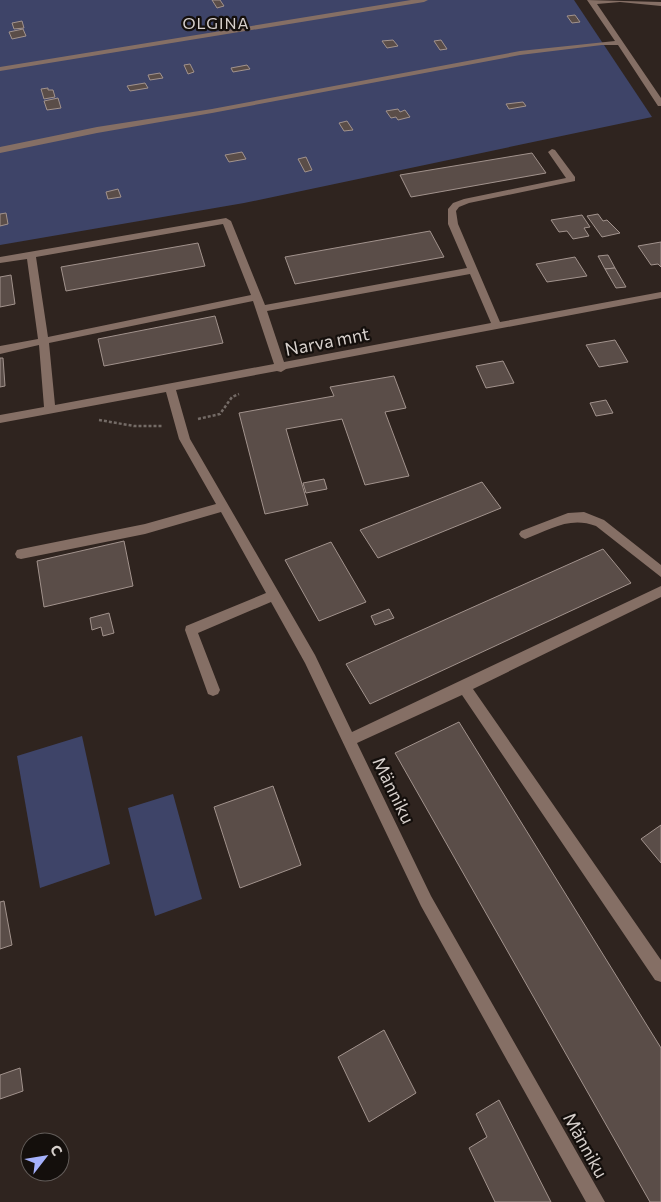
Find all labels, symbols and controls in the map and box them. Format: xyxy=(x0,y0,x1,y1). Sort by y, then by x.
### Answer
district label: OLGINA xyxy=(182,13,250,32)
street label: Narva mnt xyxy=(283,322,371,360)
street label: Männiku xyxy=(368,753,420,827)
street label: Männiku xyxy=(559,1108,613,1182)
north arrow xyxy=(20,1132,70,1182)
text: С xyxy=(47,1142,66,1159)

